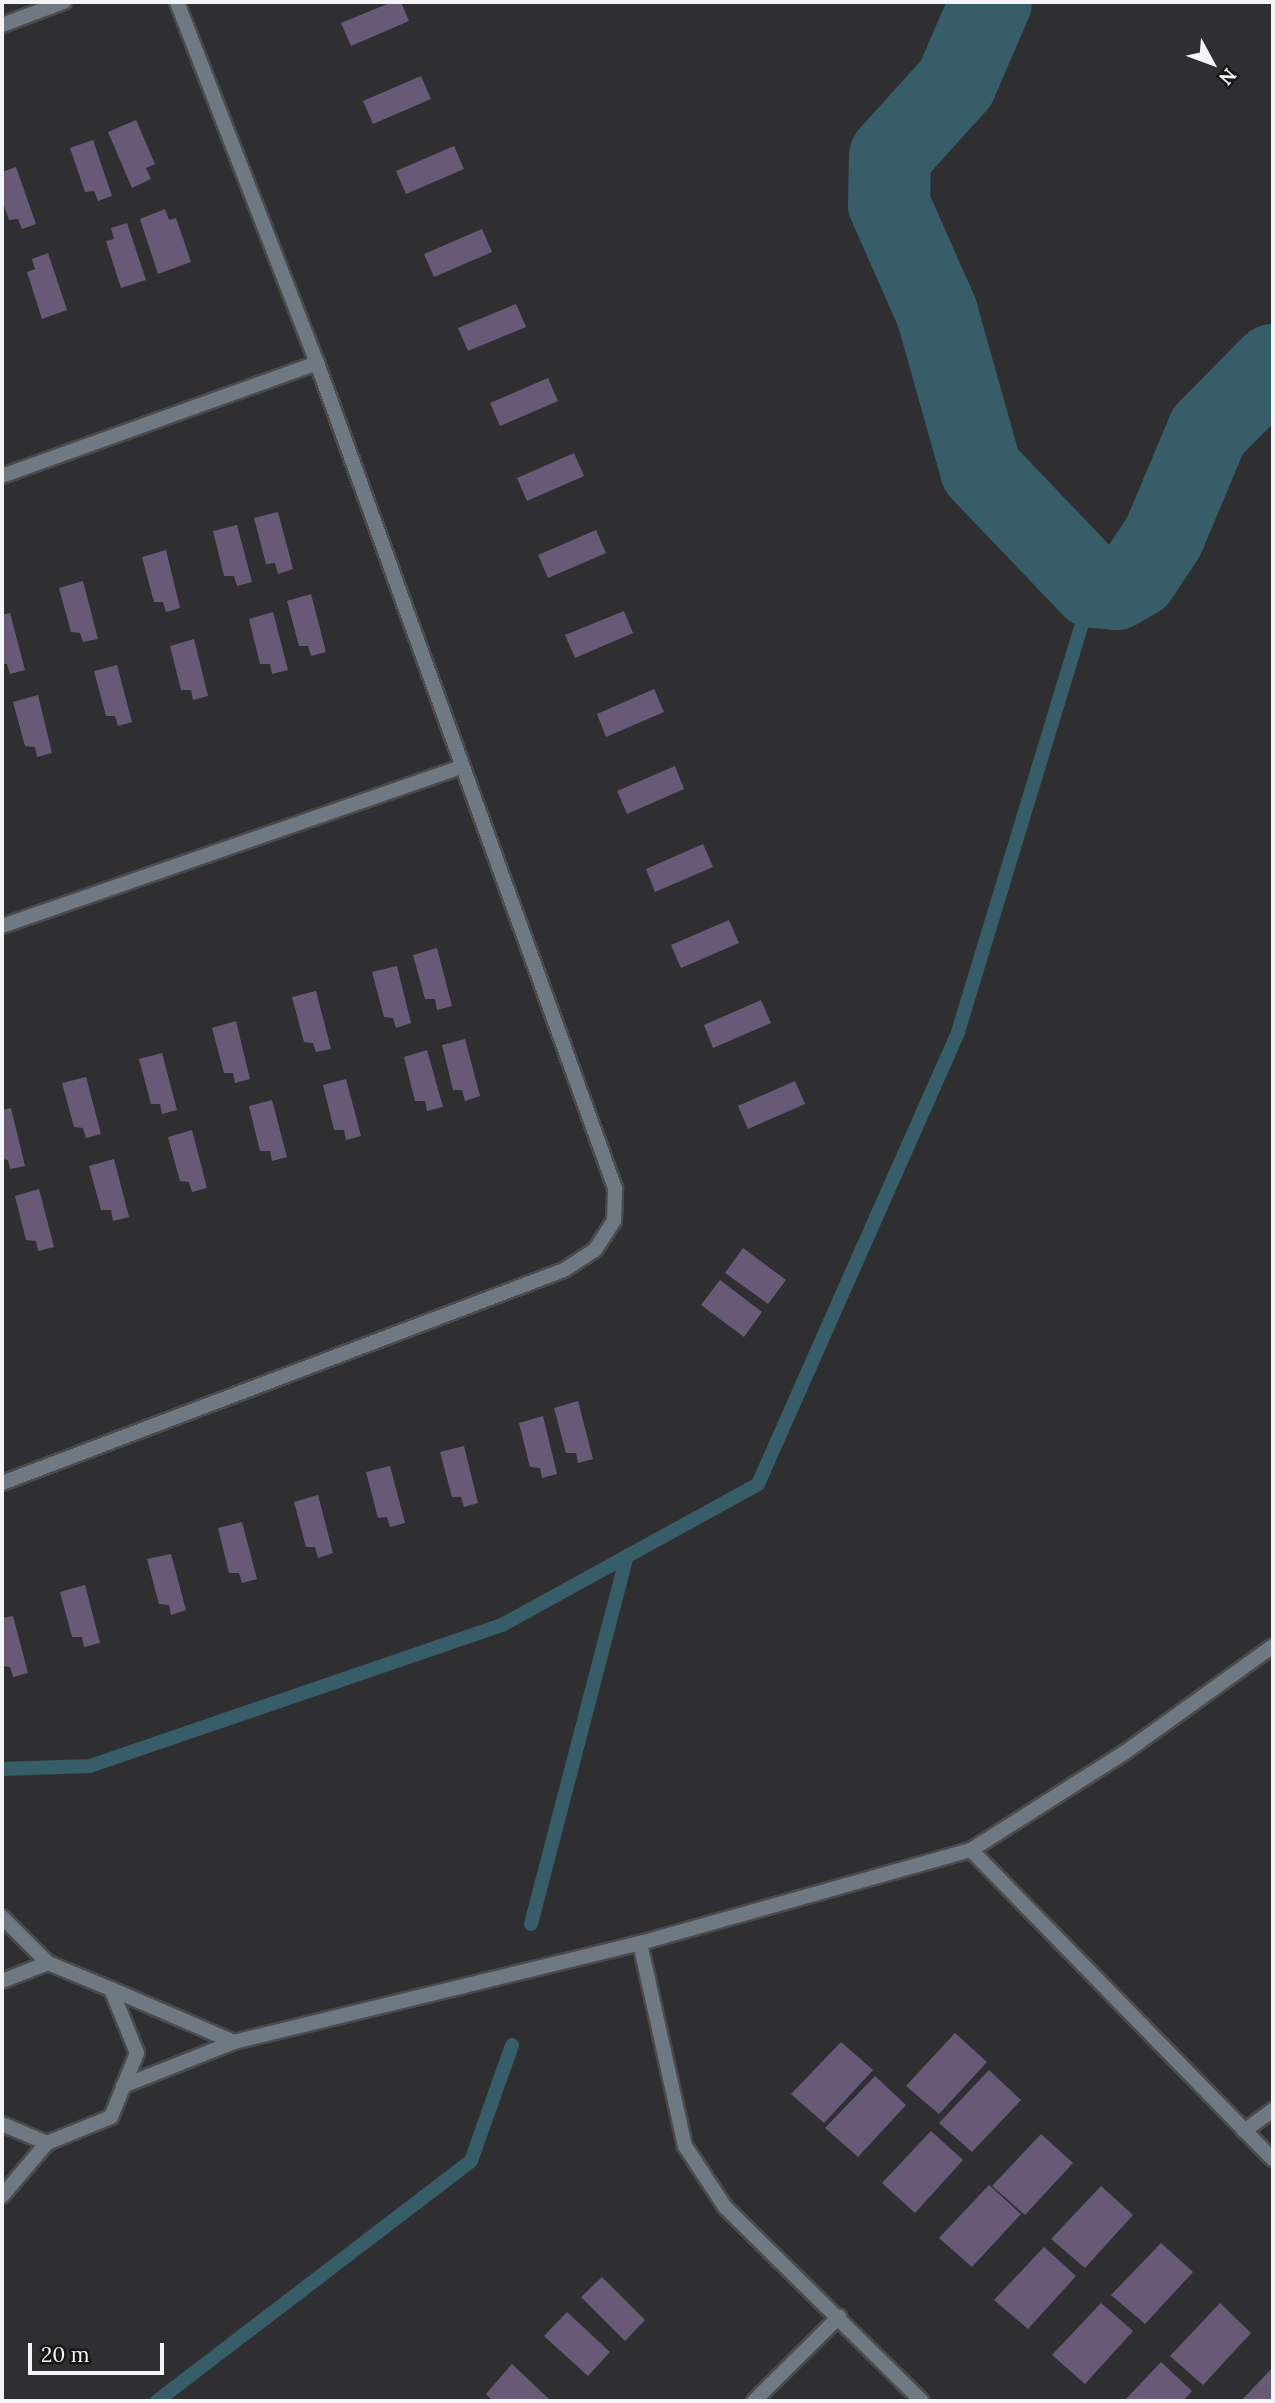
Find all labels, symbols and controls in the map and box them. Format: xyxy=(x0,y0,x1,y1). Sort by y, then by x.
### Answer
north arrow xyxy=(1177,28,1247,98)
text: N xyxy=(1214,63,1242,90)
scale bar xyxy=(32,2330,168,2374)
text: 20 m xyxy=(41,2341,90,2368)

